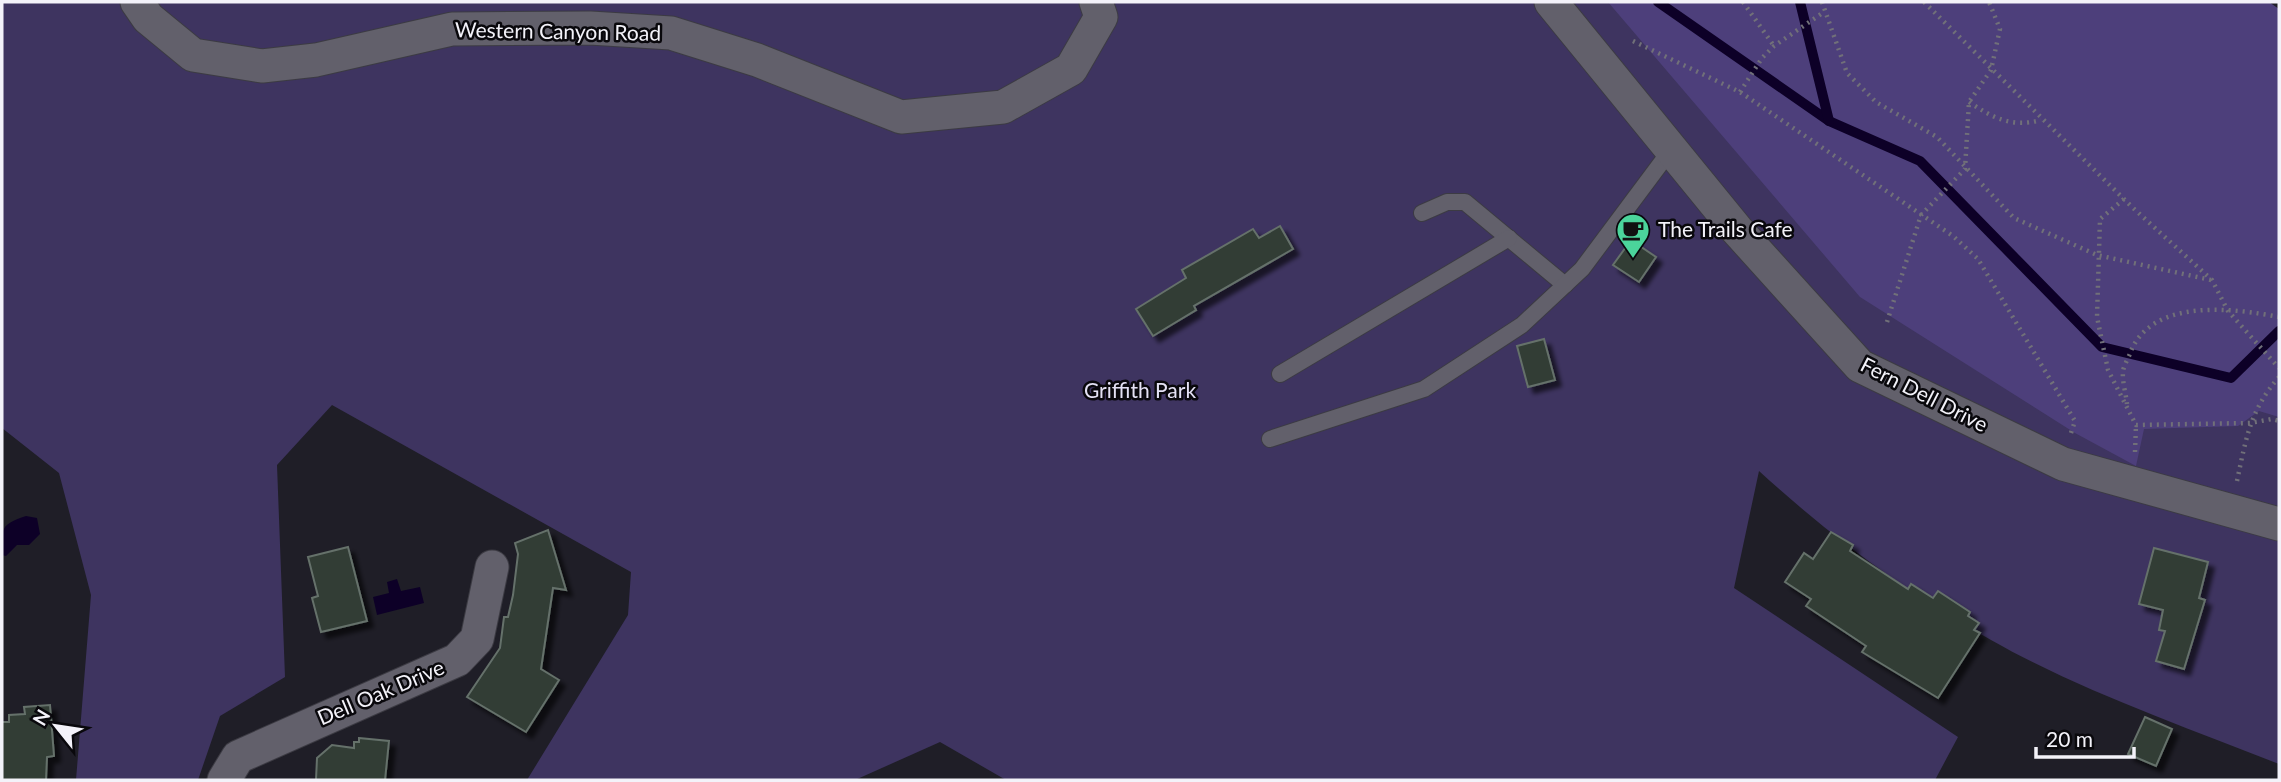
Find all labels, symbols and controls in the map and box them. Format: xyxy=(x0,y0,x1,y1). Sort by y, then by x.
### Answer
street label: Western Canyon Road xyxy=(455,16,661,45)
cafe icon: The Trails Cafe xyxy=(1614,211,1652,260)
place label: The Trails Cafe xyxy=(1658,216,1793,241)
street label: Fern Dell Drive xyxy=(1857,351,1992,436)
park label: Griffith Park xyxy=(1084,377,1196,402)
street label: Dell Oak Drive xyxy=(313,654,448,730)
north arrow xyxy=(21,691,91,761)
text: N xyxy=(27,705,54,729)
scale bar xyxy=(2036,716,2134,760)
text: 20 m xyxy=(2046,726,2093,751)

